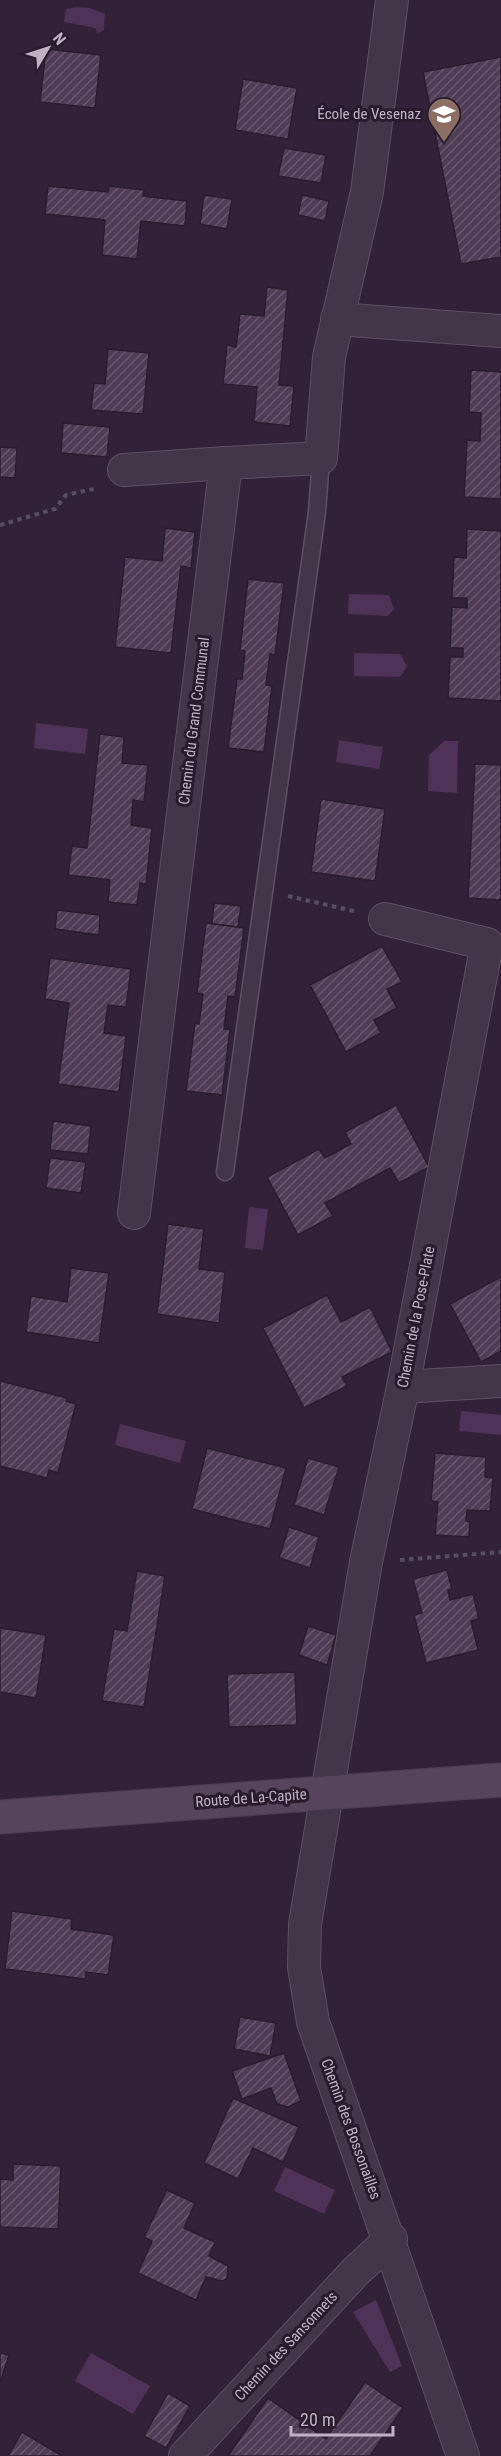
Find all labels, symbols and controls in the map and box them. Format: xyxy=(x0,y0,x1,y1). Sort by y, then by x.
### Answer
north arrow xyxy=(18,18,78,78)
text: N xyxy=(49,29,70,49)
school or university icon: École de Vesenaz xyxy=(426,96,462,143)
place label: École de Vesenaz xyxy=(317,105,421,123)
street label: Chemin du Grand Communal xyxy=(175,636,213,806)
street label: Chemin de la Pose-Plate xyxy=(393,1245,439,1389)
street label: Route de La-Capite xyxy=(195,1785,307,1811)
street label: Chemin des Bossonailles xyxy=(317,2056,385,2202)
street label: Chemin des Sansonnets xyxy=(231,2288,341,2404)
scale bar xyxy=(291,2399,393,2437)
text: 20 m xyxy=(300,2409,335,2430)

